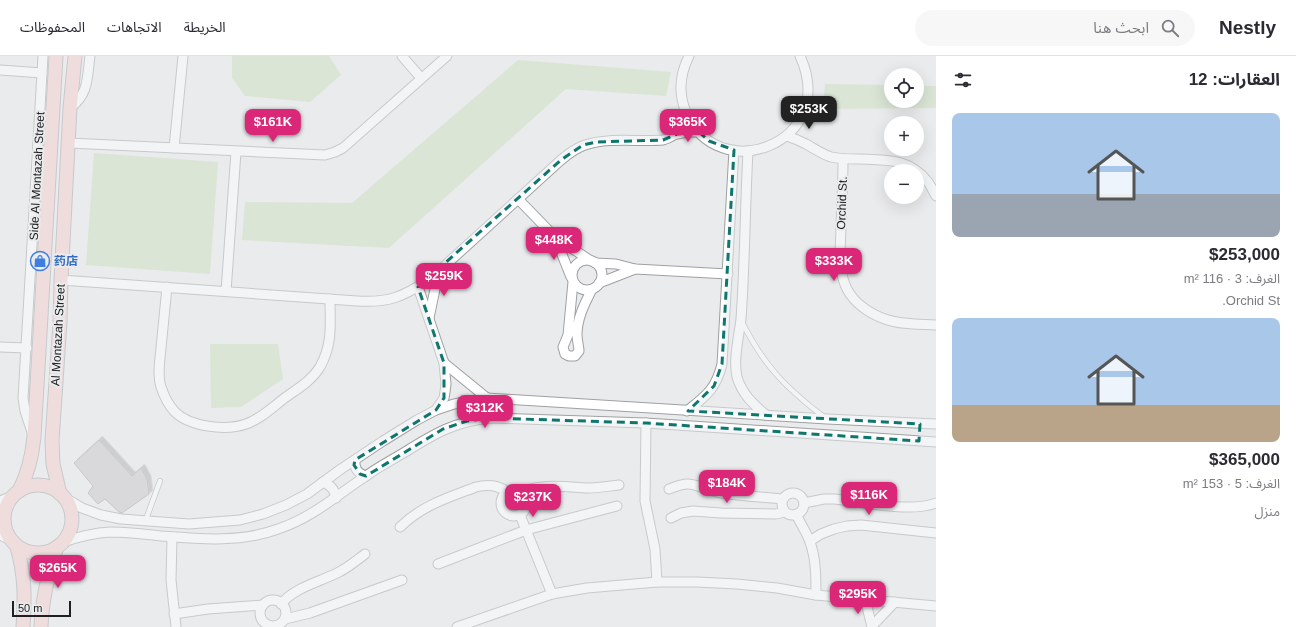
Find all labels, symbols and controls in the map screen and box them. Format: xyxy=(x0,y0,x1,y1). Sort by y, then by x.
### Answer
search box xyxy=(915,10,1195,46)
icon: search xyxy=(1159,17,1181,39)
text: Nestly xyxy=(1219,17,1276,38)
text: المحفوظات xyxy=(20,19,85,35)
text: الاتجاهات xyxy=(107,19,162,35)
text: الخريطة xyxy=(184,19,226,35)
text: ابحث هنا xyxy=(1093,19,1149,36)
map controls xyxy=(884,68,924,204)
button: locate xyxy=(884,68,924,108)
icon: filters xyxy=(952,69,974,91)
text: العقارات: 12 xyxy=(1189,70,1280,89)
pin: $253K xyxy=(781,96,837,130)
text: $253K xyxy=(790,101,828,116)
pin: $161K xyxy=(245,109,301,143)
pin: $365K xyxy=(660,109,716,143)
street label: Side Al Montazah Street xyxy=(27,111,47,241)
text: $161K xyxy=(254,114,292,129)
text: $365K xyxy=(669,114,707,129)
button: + xyxy=(884,116,924,156)
icon: home xyxy=(1080,139,1152,211)
button: − xyxy=(884,164,924,204)
street label: Orchid St. xyxy=(834,176,850,230)
pin: $448K xyxy=(526,227,582,261)
text: $448K xyxy=(535,232,573,247)
text: $253,000 xyxy=(1209,245,1280,264)
pin: $333K xyxy=(806,248,862,282)
shop icon: 药店 xyxy=(29,250,51,272)
text: $333K xyxy=(815,253,853,268)
place label: 药店 xyxy=(54,254,78,268)
pin: $259K xyxy=(416,263,472,297)
text: $259K xyxy=(425,268,463,283)
text: الغرف: 3 · 116 m² xyxy=(1184,271,1280,286)
street label: Al Montazah Street xyxy=(48,283,68,386)
text: Orchid St. xyxy=(1222,293,1280,308)
icon: home xyxy=(1080,344,1152,416)
pin: $312K xyxy=(457,395,513,429)
text: $312K xyxy=(466,400,504,415)
text: $365,000 xyxy=(1209,450,1280,469)
pin: $184K xyxy=(699,470,755,504)
text: $184K xyxy=(708,475,746,490)
text: الغرف: 5 · 153 m² xyxy=(1183,476,1280,491)
pin: $116K xyxy=(841,482,897,516)
pin: $237K xyxy=(505,484,561,518)
text: $116K xyxy=(850,487,888,502)
text: $237K xyxy=(514,489,552,504)
text: منزل xyxy=(1255,504,1280,519)
pin: $265K xyxy=(30,555,86,589)
text: $265K xyxy=(39,560,77,575)
pin: $295K xyxy=(830,581,886,615)
text: $295K xyxy=(839,586,877,601)
scale bar xyxy=(12,599,71,618)
text: 50 m xyxy=(18,602,42,614)

